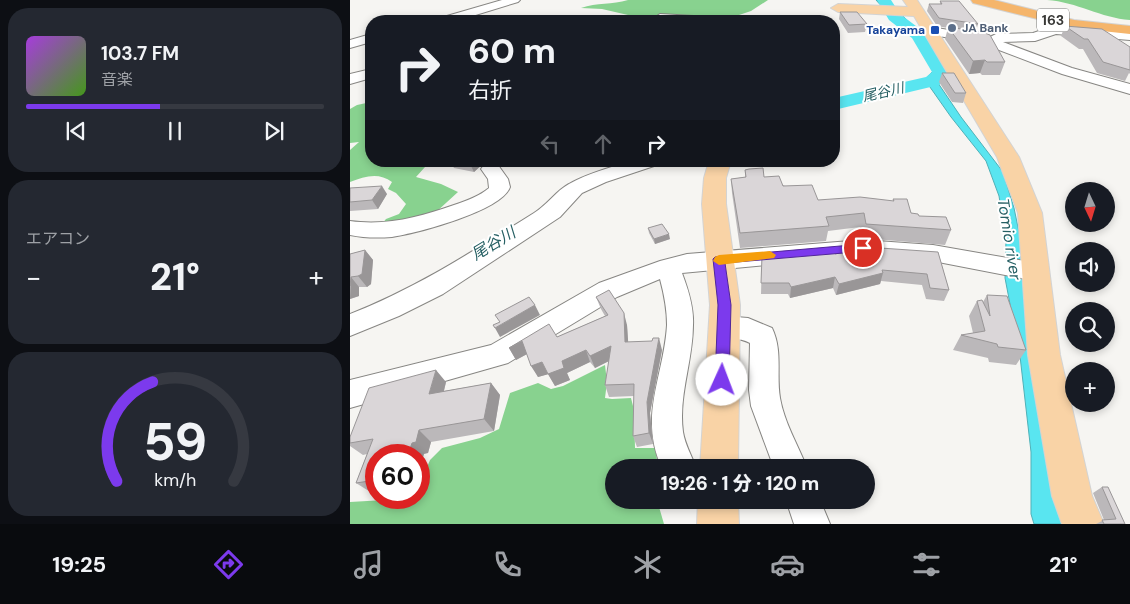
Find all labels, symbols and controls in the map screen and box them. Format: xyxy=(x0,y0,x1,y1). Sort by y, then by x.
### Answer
road number: 163 xyxy=(1037,8,1069,32)
place label: JA Bank xyxy=(962,20,1009,36)
place label: Takayama xyxy=(866,22,925,38)
marker: JA Bank xyxy=(946,22,958,34)
marker: Takayama xyxy=(929,24,941,36)
text: 60 m xyxy=(468,28,556,74)
icon: right xyxy=(385,35,450,100)
text: 103.7 FM xyxy=(101,41,179,66)
text: 音楽 xyxy=(101,69,133,90)
text: 右折 xyxy=(468,76,512,105)
water label: 尾谷川 xyxy=(861,78,907,105)
icon: previous xyxy=(62,117,90,145)
icon: pause xyxy=(161,117,189,145)
icon: next xyxy=(260,117,288,145)
icon: left xyxy=(536,130,564,158)
icon: ahead xyxy=(589,130,617,158)
icon: right xyxy=(642,130,670,158)
north arrow xyxy=(1065,182,1115,232)
map controls xyxy=(1065,182,1115,412)
water label: Tomio river xyxy=(993,197,1027,283)
water label: 尾谷川 xyxy=(467,221,521,265)
pin xyxy=(842,227,884,269)
text: エアコン xyxy=(26,228,90,249)
icon: arrive xyxy=(849,234,877,262)
button: sound xyxy=(1065,242,1115,292)
text: 21° xyxy=(150,252,200,302)
text: − xyxy=(26,259,41,296)
text: + xyxy=(309,259,324,296)
button: search xyxy=(1065,302,1115,352)
position arrow xyxy=(695,353,747,405)
button: + xyxy=(1065,362,1115,412)
text: 59 xyxy=(143,408,207,476)
speed limit sign: 60 xyxy=(365,444,430,509)
text: km/h xyxy=(154,468,196,492)
text: 19:26 · 1 分 · 120 m xyxy=(661,471,819,496)
icon: directions xyxy=(211,547,246,582)
icon: music xyxy=(351,547,386,582)
icon: phone xyxy=(490,547,525,582)
icon: climate xyxy=(630,547,665,582)
icon: car xyxy=(770,547,805,582)
icon: filters xyxy=(909,547,944,582)
text: 19:25 xyxy=(52,550,106,579)
text: 21° xyxy=(1049,550,1078,579)

